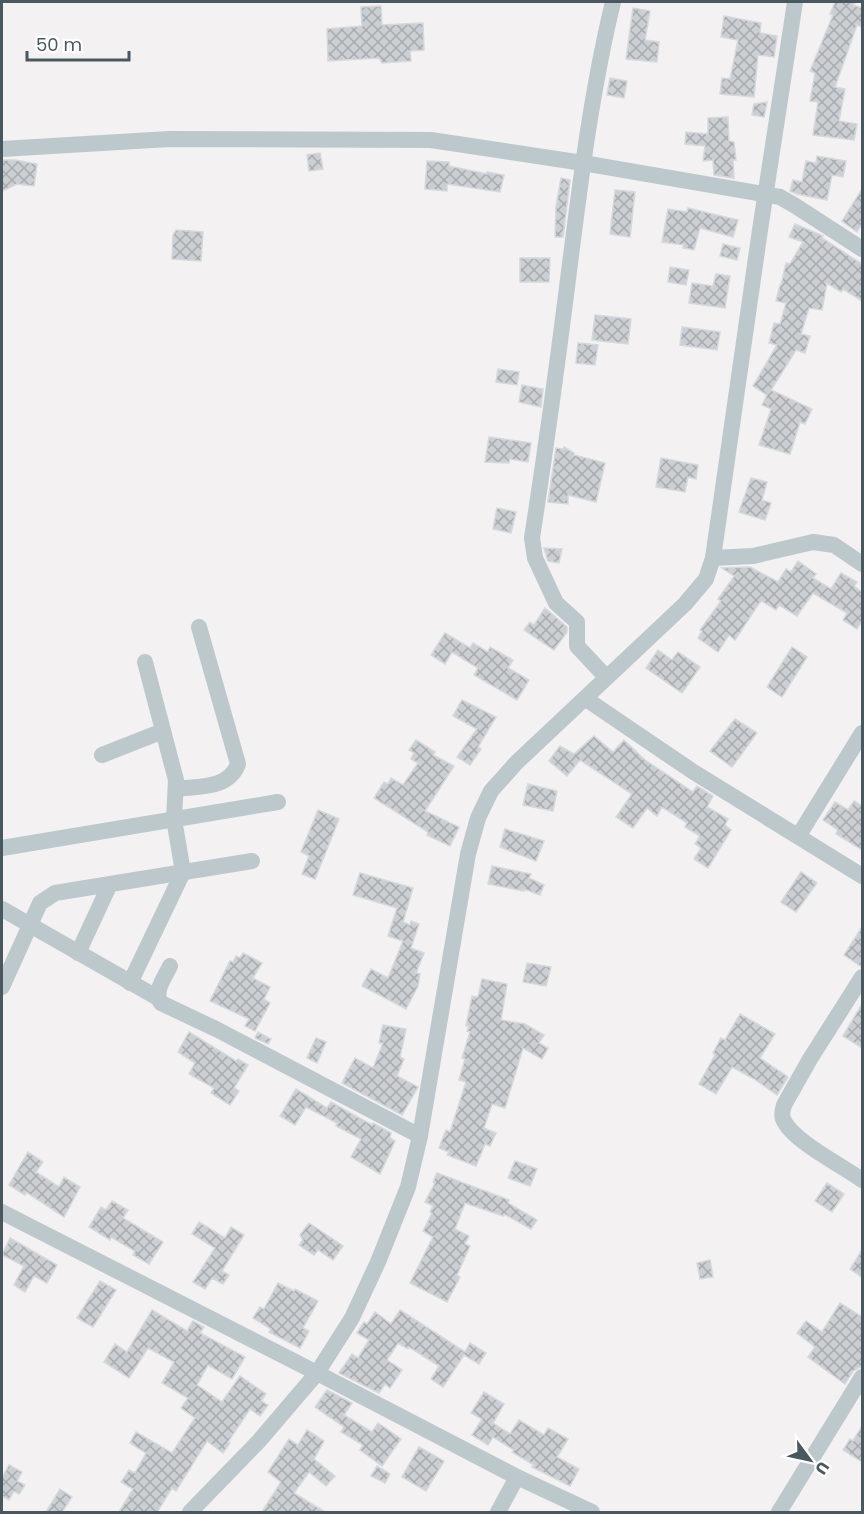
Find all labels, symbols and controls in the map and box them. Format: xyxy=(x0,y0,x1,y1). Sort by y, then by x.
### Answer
scale bar xyxy=(27,24,129,62)
text: 50 m xyxy=(36,32,82,57)
north arrow xyxy=(780,1430,840,1490)
text: U xyxy=(809,1457,835,1479)

